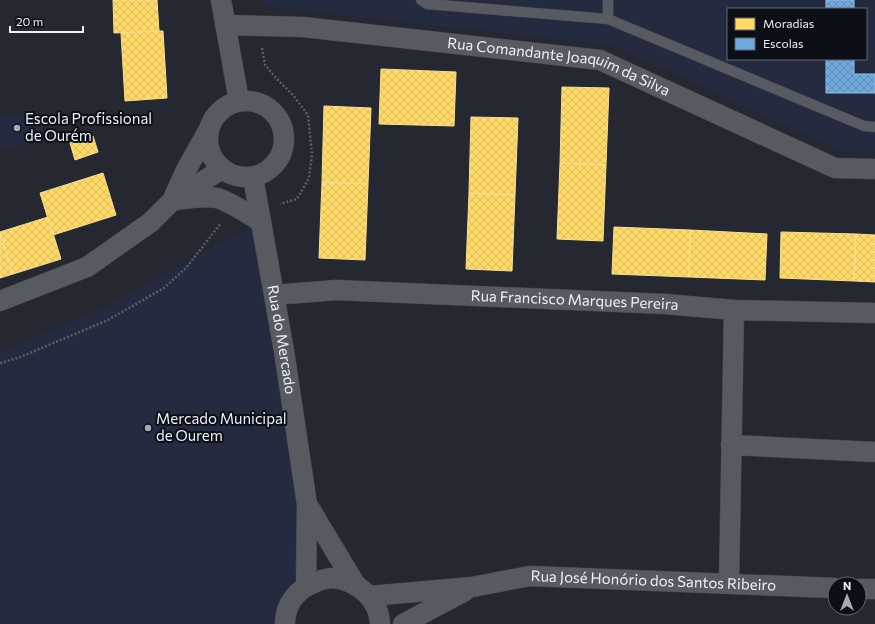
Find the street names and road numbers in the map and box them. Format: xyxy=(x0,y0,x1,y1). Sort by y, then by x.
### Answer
street label: Rua Comandante Joaquim da Silva xyxy=(447,33,673,99)
street label: Rua do Mercado xyxy=(264,283,300,395)
street label: Rua Francisco Marques Pereira xyxy=(470,286,679,313)
street label: Rua José Honório dos Santos Ribeiro xyxy=(530,566,777,594)

